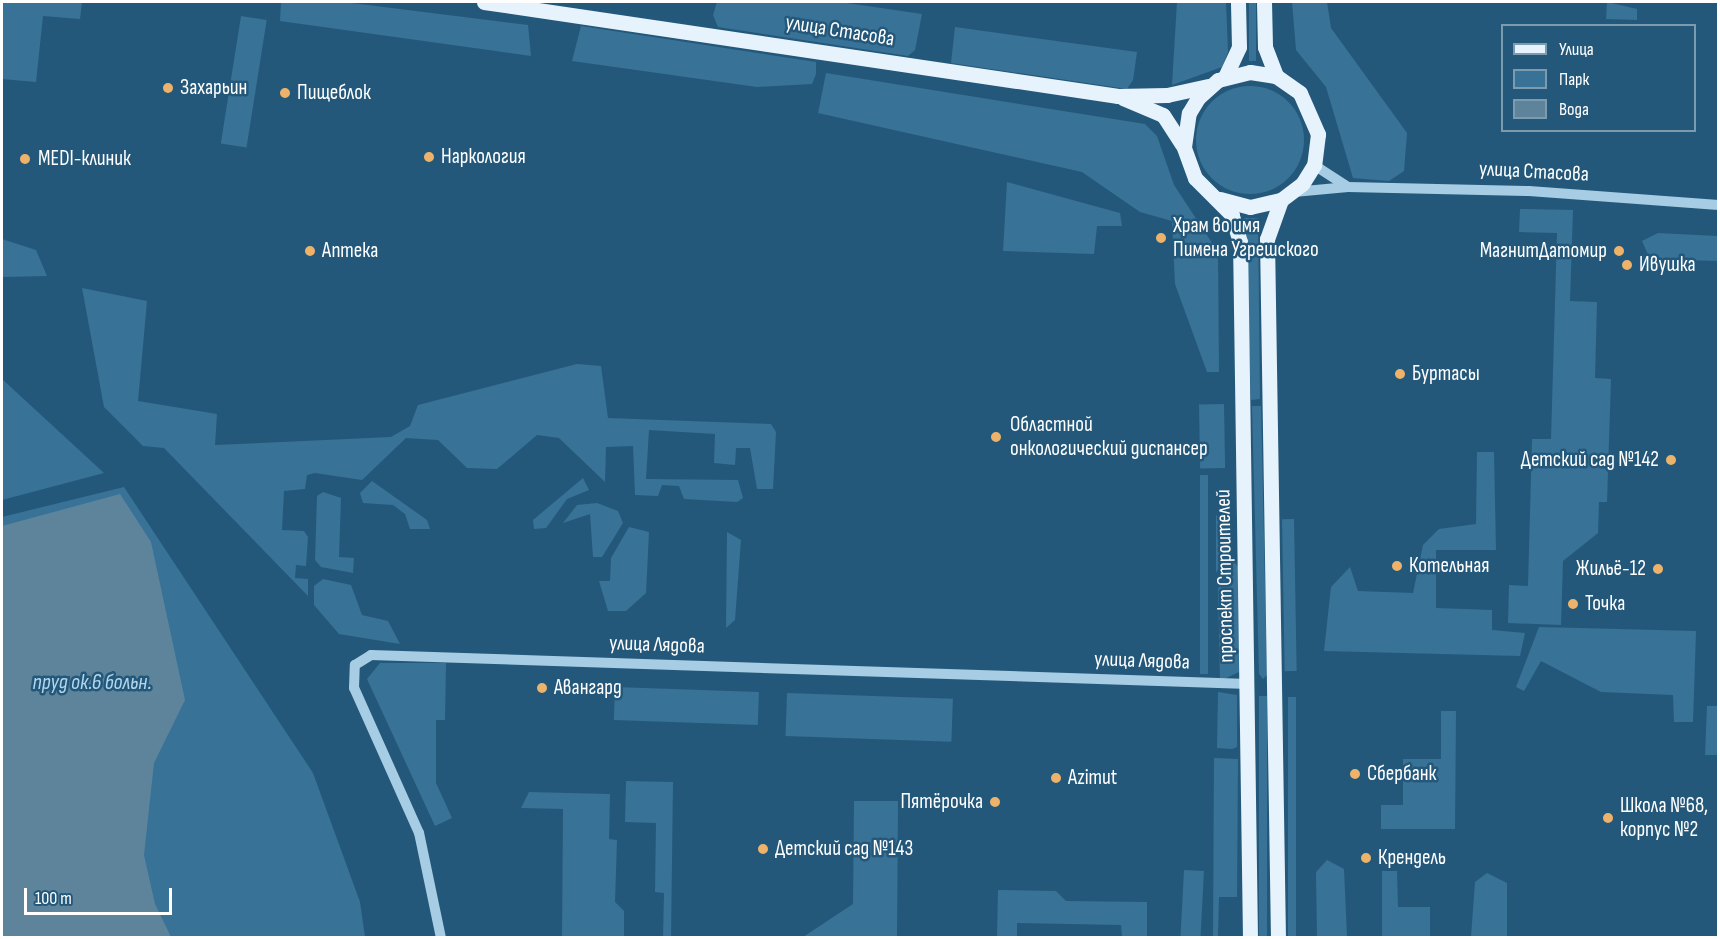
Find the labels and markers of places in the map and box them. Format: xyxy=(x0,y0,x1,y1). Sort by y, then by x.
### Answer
place label: Захарьин xyxy=(180,75,247,101)
place label: Пищеблок xyxy=(297,80,371,106)
marker: Захарьин xyxy=(161,81,175,95)
marker: Пищеблок xyxy=(278,86,292,100)
place label: Наркология xyxy=(441,144,526,170)
place label: MEDI-клиник xyxy=(38,146,131,172)
marker: MEDI-клиник xyxy=(16,150,34,168)
marker: Наркология xyxy=(422,150,436,164)
place label: Храм во имя Пимена Угрешского xyxy=(1173,213,1319,263)
marker: Храм во имя Пимена Угрешского xyxy=(1154,231,1168,245)
place label: Аптека xyxy=(322,238,378,264)
place label: МагнитДатомир xyxy=(1480,238,1607,264)
marker: Аптека xyxy=(303,244,317,258)
marker: МагнитДатомир xyxy=(1612,244,1626,258)
place label: Ивушка xyxy=(1639,252,1696,278)
marker: Ивушка xyxy=(1620,258,1634,272)
place label: Буртасы xyxy=(1412,361,1480,387)
marker: Буртасы xyxy=(1393,367,1407,381)
place label: Областной онкологический диспансер xyxy=(1010,412,1208,462)
marker: Областной онкологический диспансер xyxy=(987,428,1005,446)
place label: Детский сад №142 xyxy=(1521,447,1659,473)
marker: Детский сад №142 xyxy=(1664,453,1678,467)
place label: Котельная xyxy=(1409,553,1489,579)
place label: Жильё-12 xyxy=(1576,556,1646,582)
marker: Котельная xyxy=(1390,559,1404,573)
marker: Жильё-12 xyxy=(1651,562,1665,576)
place label: Точка xyxy=(1585,591,1625,617)
marker: Точка xyxy=(1566,597,1580,611)
place label: Авангард xyxy=(554,675,622,701)
marker: Авангард xyxy=(535,681,549,695)
place label: Сбербанк xyxy=(1367,761,1436,787)
place label: Azimut xyxy=(1068,765,1117,791)
marker: Сбербанк xyxy=(1348,767,1362,781)
marker: Azimut xyxy=(1049,771,1063,785)
place label: Пятёрочка xyxy=(900,789,983,815)
place label: Школа №68, корпус №2 xyxy=(1620,793,1708,843)
marker: Пятёрочка xyxy=(988,795,1002,809)
marker: Школа №68, корпус №2 xyxy=(1601,811,1615,825)
place label: Детский сад №143 xyxy=(775,836,913,862)
marker: Детский сад №143 xyxy=(756,842,770,856)
place label: Крендель xyxy=(1378,845,1446,871)
marker: Крендель xyxy=(1359,851,1373,865)

